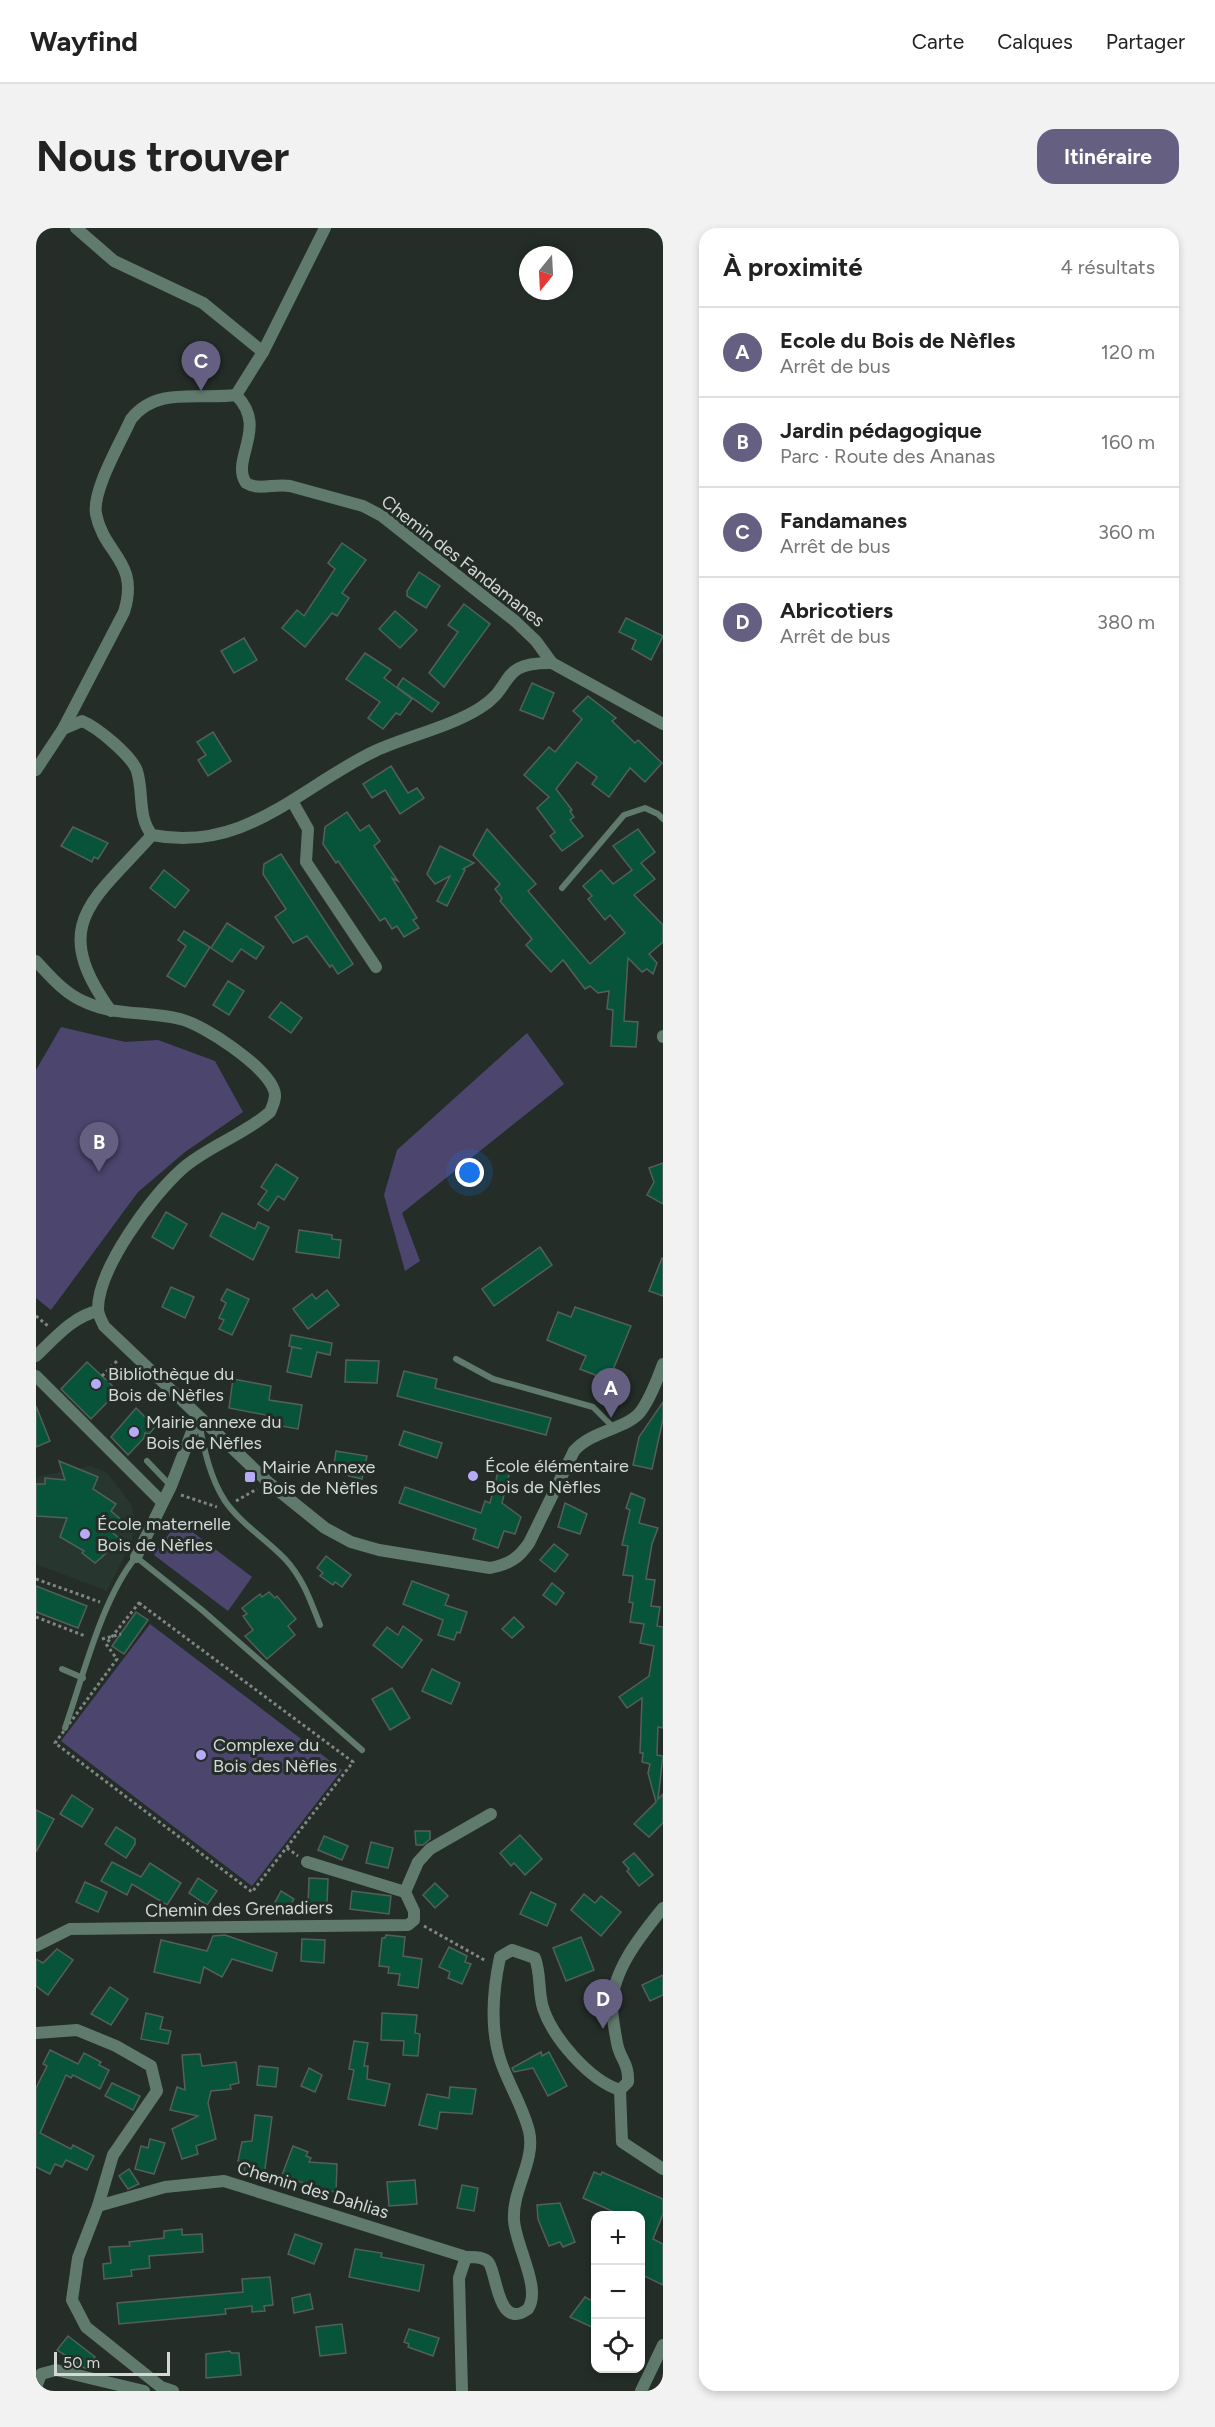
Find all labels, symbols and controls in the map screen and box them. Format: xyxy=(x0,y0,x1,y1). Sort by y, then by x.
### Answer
text: Wayfind xyxy=(30,24,138,58)
text: Carte xyxy=(912,29,964,54)
text: Calques xyxy=(997,29,1073,54)
text: Partager xyxy=(1106,29,1185,54)
button: Itinéraire xyxy=(1037,129,1179,184)
text: Nous trouver xyxy=(36,131,289,182)
north arrow xyxy=(519,246,573,300)
text: À proximité xyxy=(723,251,863,283)
text: 4 résultats xyxy=(1060,255,1155,279)
text: Ecole du Bois de Nèfles xyxy=(780,327,1015,354)
text: A xyxy=(735,340,750,364)
text: 120 m xyxy=(1101,340,1155,364)
pin: C xyxy=(182,342,220,391)
text: Arrêt de bus xyxy=(780,354,890,378)
text: Jardin pédagogique xyxy=(780,417,982,444)
text: B xyxy=(736,430,749,454)
text: 160 m xyxy=(1101,430,1155,454)
text: Parc · Route des Ananas xyxy=(780,444,995,468)
street label: Chemin des Fandamanes xyxy=(377,490,549,632)
text: Fandamanes xyxy=(780,507,907,534)
text: C xyxy=(735,520,750,544)
text: 360 m xyxy=(1098,520,1155,544)
text: Arrêt de bus xyxy=(780,534,890,558)
text: Abricotiers xyxy=(780,597,893,624)
text: D xyxy=(736,610,750,634)
text: 380 m xyxy=(1097,610,1155,634)
text: Arrêt de bus xyxy=(780,624,890,648)
pin: B xyxy=(80,1122,118,1172)
your location xyxy=(455,1158,484,1187)
place label: Bibliothèque du Bois de Nèfles xyxy=(108,1363,234,1406)
pin: A xyxy=(592,1368,630,1418)
marker: Bibliothèque du Bois de Nèfles xyxy=(89,1377,103,1391)
place label: Mairie annexe du Bois de Nèfles xyxy=(146,1411,281,1454)
marker: Mairie annexe du Bois de Nèfles xyxy=(127,1425,141,1439)
place label: École élémentaire Bois de Nèfles xyxy=(485,1455,629,1498)
place label: Mairie Annexe Bois de Nèfles xyxy=(262,1456,378,1499)
marker: École élémentaire Bois de Nèfles xyxy=(466,1469,480,1483)
marker: Mairie Annexe Bois de Nèfles xyxy=(243,1470,257,1484)
place label: École maternelle Bois de Nèfles xyxy=(97,1513,231,1556)
marker: École maternelle Bois de Nèfles xyxy=(78,1527,92,1541)
place label: Complexe du Bois des Nèfles xyxy=(213,1734,337,1777)
marker: Complexe du Bois des Nèfles xyxy=(194,1748,208,1762)
street label: Chemin des Grenadiers xyxy=(145,1896,333,1922)
pin: D xyxy=(584,1980,622,2029)
street label: Chemin des Dahlias xyxy=(235,2156,391,2224)
map controls xyxy=(591,2211,645,2373)
button: + xyxy=(591,2211,645,2265)
button: − xyxy=(591,2265,645,2319)
button: locate xyxy=(591,2319,645,2373)
scale bar xyxy=(54,2349,170,2376)
text: 50 m xyxy=(63,2353,100,2372)

